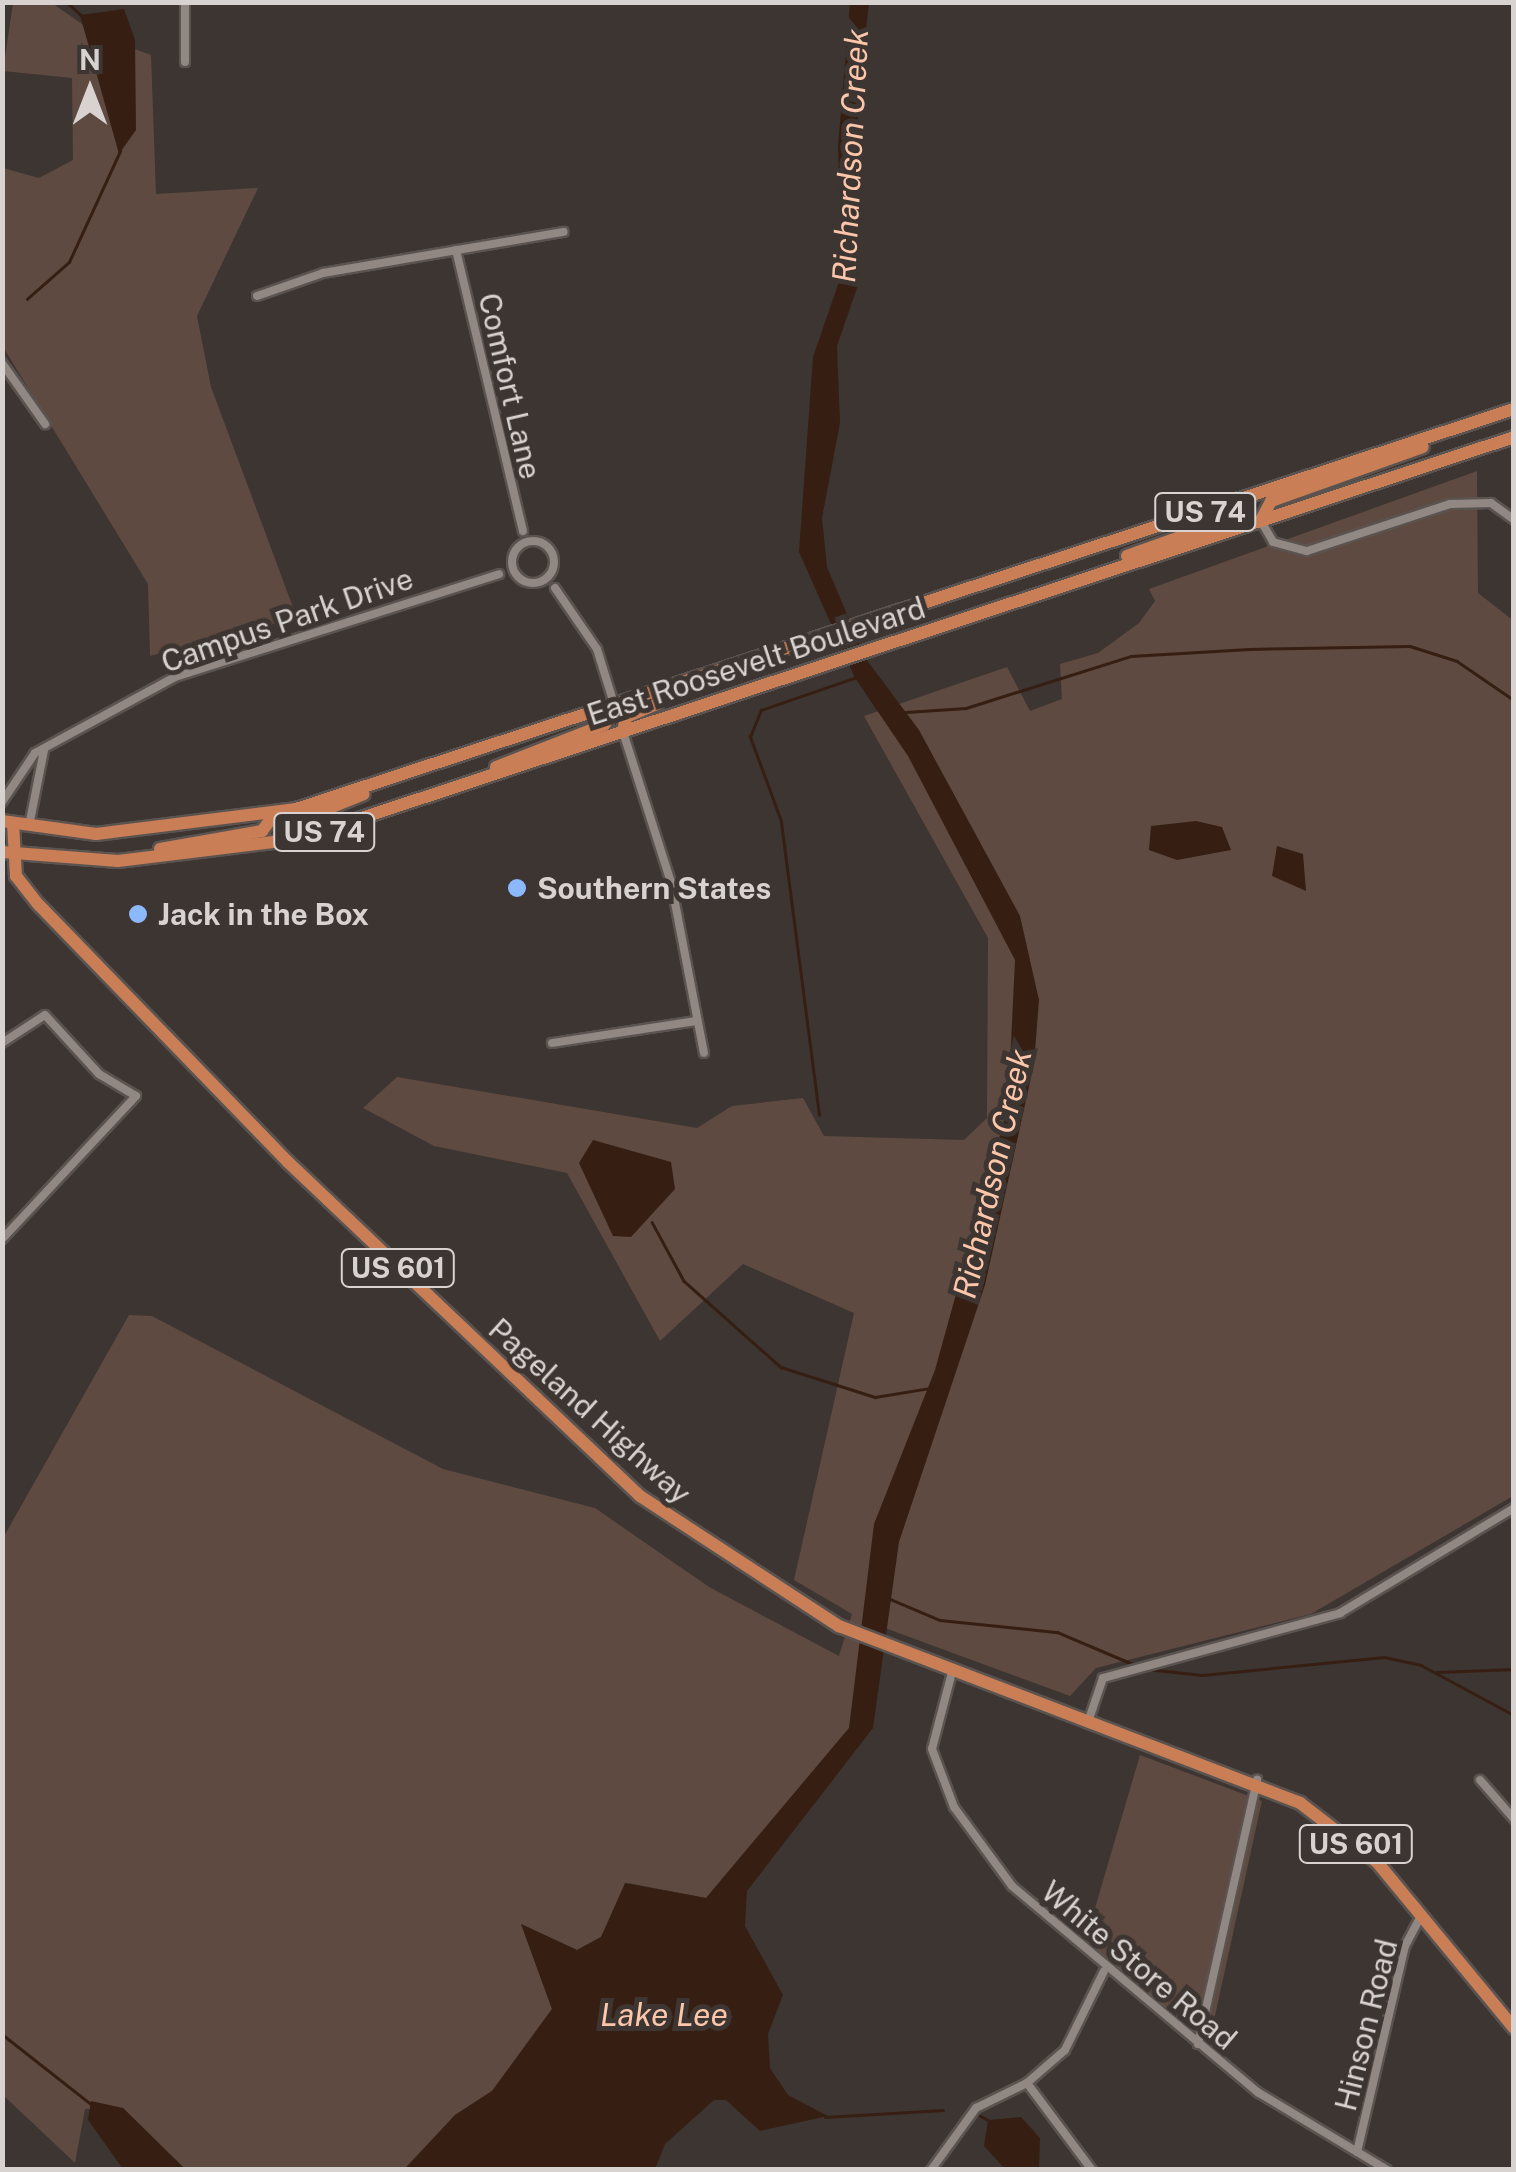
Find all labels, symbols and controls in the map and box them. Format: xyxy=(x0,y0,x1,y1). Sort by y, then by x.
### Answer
water label: Richardson Creek xyxy=(825,28,877,284)
north arrow xyxy=(40,40,140,140)
text: N xyxy=(79,43,101,76)
street label: Comfort Lane xyxy=(471,290,549,482)
road number: US 74 xyxy=(1152,489,1258,535)
street label: Campus Park Drive xyxy=(156,560,418,680)
street label: East Roosevelt Boulevard xyxy=(582,589,930,733)
road number: US 74 xyxy=(272,809,376,855)
place label: Southern States xyxy=(537,870,771,906)
marker: Southern States xyxy=(506,877,528,899)
place label: Jack in the Box xyxy=(158,896,369,932)
marker: Jack in the Box xyxy=(127,903,149,925)
water label: Richardson Creek xyxy=(946,1046,1040,1302)
road number: US 601 xyxy=(340,1245,456,1291)
street label: Pageland Highway xyxy=(481,1311,699,1511)
road number: US 601 xyxy=(1298,1821,1414,1867)
street label: White Store Road xyxy=(1034,1873,1244,2057)
street label: Hinson Road xyxy=(1327,1935,1405,2115)
water label: Lake Lee xyxy=(600,1996,728,2034)

